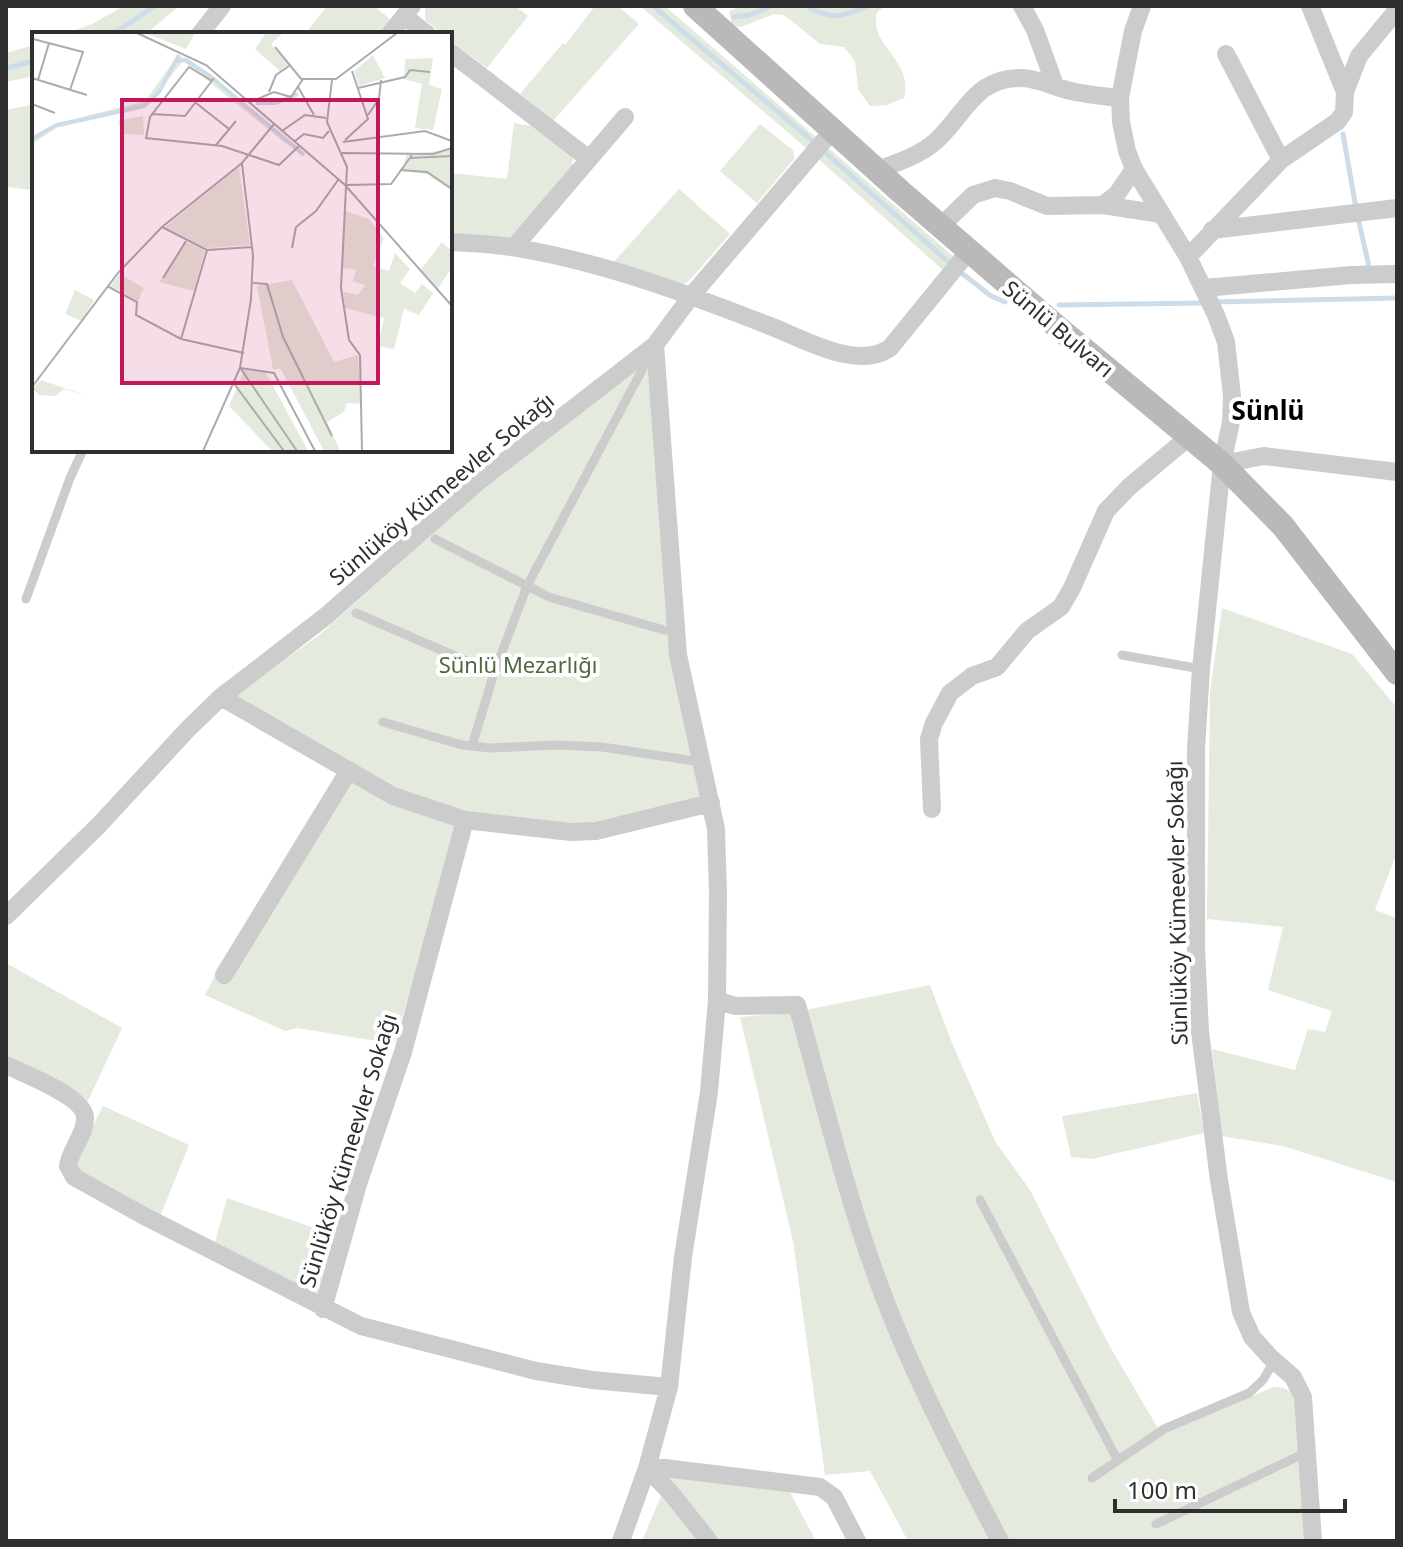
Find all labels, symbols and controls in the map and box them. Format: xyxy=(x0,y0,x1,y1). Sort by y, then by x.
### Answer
inset map xyxy=(32,32,452,452)
street label: Sünlü Bulvarı xyxy=(997,273,1121,383)
street label: Sünlüköy Kümeevler Sokağı xyxy=(322,385,560,591)
district label: Sünlü xyxy=(1232,392,1304,428)
park label: Sünlü Mezarlığı xyxy=(439,649,597,679)
street label: Sünlüköy Kümeevler Sokağı xyxy=(1159,760,1193,1046)
street label: Sünlüköy Kümeevler Sokağı xyxy=(291,1009,403,1291)
scale bar xyxy=(1115,1463,1345,1513)
text: 100 m xyxy=(1127,1473,1197,1506)

